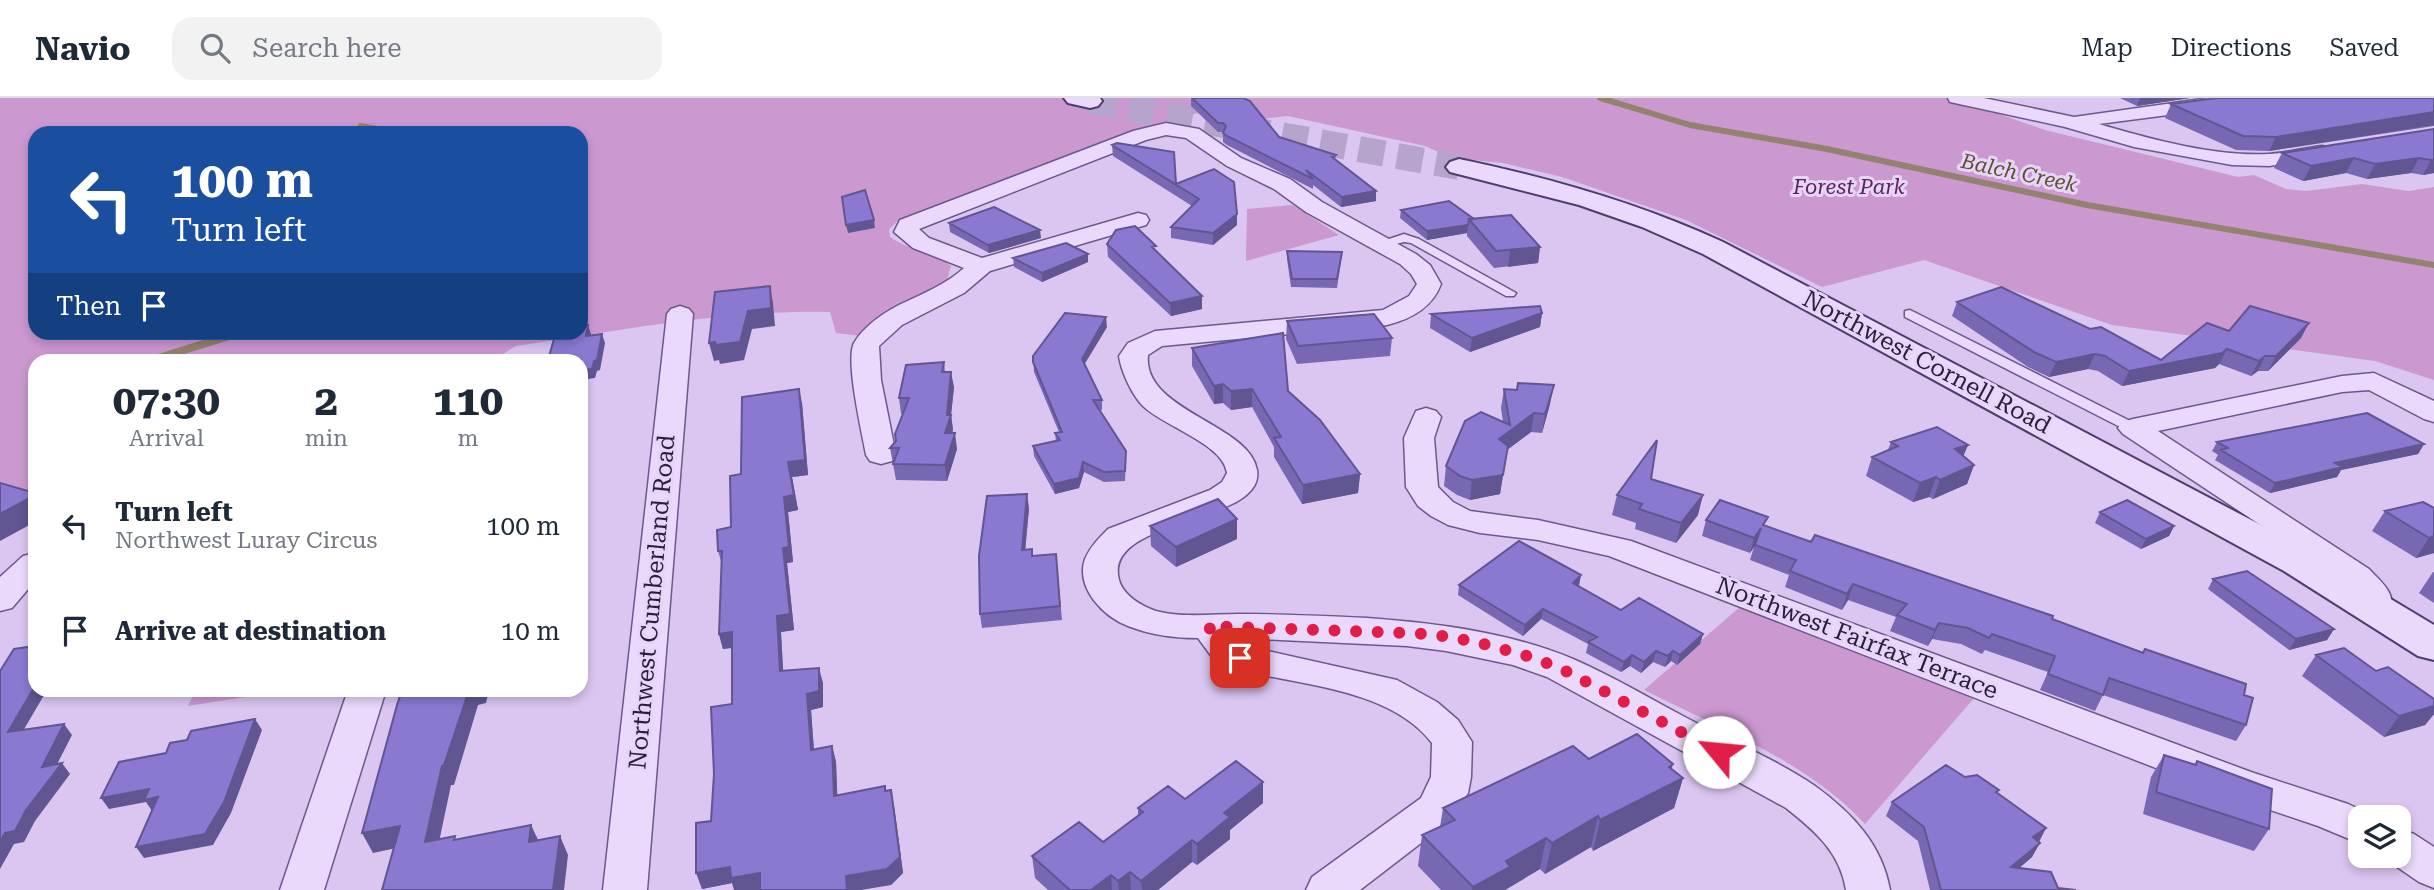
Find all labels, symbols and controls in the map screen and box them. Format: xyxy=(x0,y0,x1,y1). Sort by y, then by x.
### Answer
search box xyxy=(172,17,662,80)
text: Navio xyxy=(35,29,130,68)
icon: search xyxy=(196,29,234,67)
text: Search here xyxy=(252,33,401,63)
text: Map xyxy=(2081,34,2133,62)
text: Directions xyxy=(2171,34,2291,62)
text: Saved xyxy=(2329,34,2399,62)
water label: Balch Creek xyxy=(1958,149,2080,197)
text: 100 m xyxy=(171,152,313,209)
icon: left xyxy=(56,154,147,245)
park label: Forest Park xyxy=(1792,175,1906,199)
text: Turn left xyxy=(171,211,306,249)
street label: Northwest Cornell Road xyxy=(1798,285,2056,439)
icon: arrive xyxy=(135,287,173,325)
text: Then xyxy=(56,291,121,321)
text: 07:30 xyxy=(113,376,220,425)
text: 2 xyxy=(315,376,338,425)
text: 110 xyxy=(433,376,503,425)
text: Arrival xyxy=(129,425,204,452)
text: min xyxy=(305,425,348,452)
text: m xyxy=(457,425,478,452)
street label: Northwest Cumberland Road xyxy=(623,434,681,770)
text: Turn left xyxy=(115,497,233,527)
icon: left xyxy=(56,507,94,545)
text: 100 m xyxy=(486,511,560,541)
text: Northwest Luray Circus xyxy=(115,527,377,554)
street label: Northwest Fairfax Terrace xyxy=(1712,571,2002,705)
icon: arrive xyxy=(56,612,94,650)
text: Arrive at destination xyxy=(115,616,386,646)
text: 10 m xyxy=(501,616,560,646)
pin xyxy=(1210,628,1270,688)
icon: arrive xyxy=(1221,639,1259,677)
position arrow xyxy=(1682,715,1756,789)
map controls xyxy=(2348,805,2411,868)
button: layers xyxy=(2348,805,2411,868)

